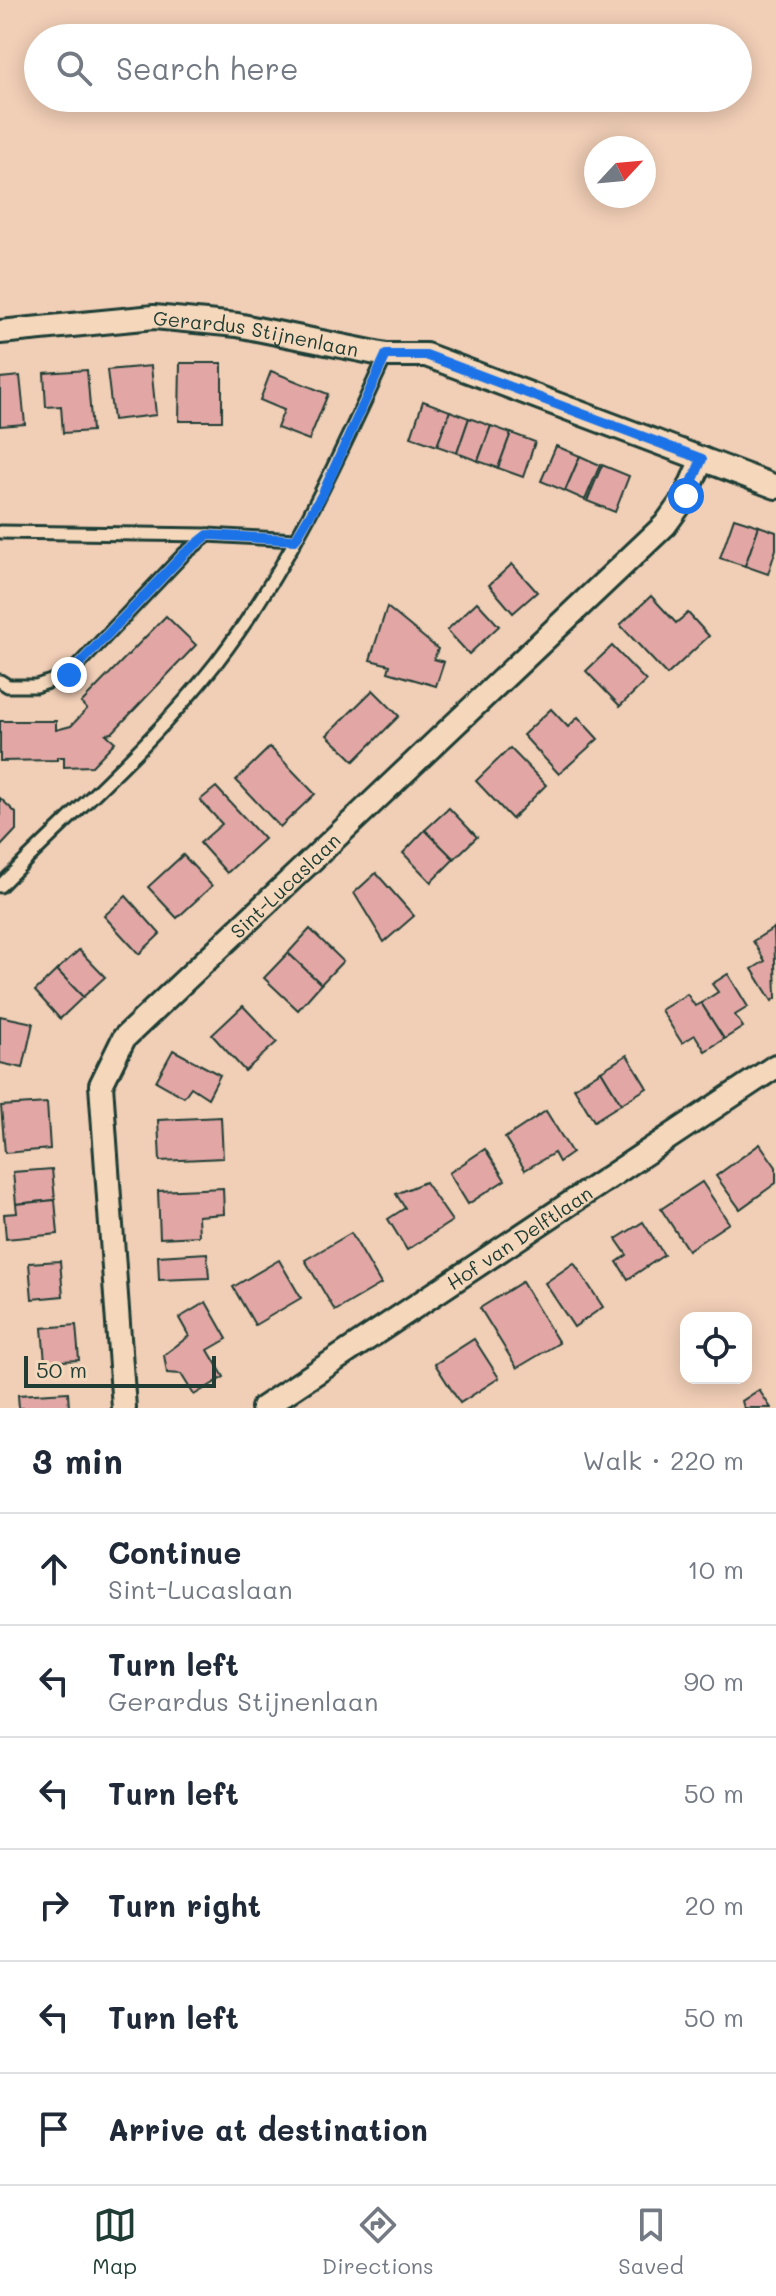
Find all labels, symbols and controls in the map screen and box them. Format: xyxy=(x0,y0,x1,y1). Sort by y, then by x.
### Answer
search box xyxy=(24,24,752,112)
icon: search xyxy=(52,46,96,90)
text: Search here xyxy=(116,48,299,88)
north arrow xyxy=(584,136,656,208)
street label: Gerardus Stijnenlaan xyxy=(152,304,361,362)
route start xyxy=(668,478,704,514)
route end xyxy=(51,657,87,693)
street label: Sint-Lucaslaan xyxy=(224,827,346,944)
street label: Hof van Delftlaan xyxy=(441,1179,597,1295)
map controls xyxy=(680,1312,752,1384)
button: locate xyxy=(680,1312,752,1384)
scale bar xyxy=(24,1352,216,1388)
text: 50 m xyxy=(36,1355,87,1384)
text: 3 min xyxy=(32,1438,123,1483)
text: Walk · 220 m xyxy=(583,1443,744,1477)
text: Continue xyxy=(108,1532,241,1572)
icon: ahead xyxy=(32,1547,76,1591)
text: 10 m xyxy=(687,1552,744,1586)
text: Sint-Lucaslaan xyxy=(108,1572,293,1606)
text: Turn left xyxy=(108,1644,239,1684)
icon: left xyxy=(32,1659,76,1703)
text: 90 m xyxy=(684,1664,744,1698)
text: Gerardus Stijnenlaan xyxy=(108,1684,378,1718)
icon: left xyxy=(32,1771,76,1815)
text: Turn left xyxy=(108,1773,239,1813)
text: 50 m xyxy=(684,1776,744,1810)
icon: right xyxy=(32,1883,76,1927)
text: Turn right xyxy=(108,1885,261,1925)
text: 20 m xyxy=(684,1888,744,1922)
icon: left xyxy=(32,1995,76,2039)
text: Turn left xyxy=(108,1997,239,2037)
text: 50 m xyxy=(684,2000,744,2034)
icon: arrive xyxy=(32,2107,76,2151)
text: Arrive at destination xyxy=(108,2109,428,2149)
tab: Map xyxy=(92,2203,137,2280)
tab: Directions xyxy=(322,2203,434,2280)
tab: Saved xyxy=(618,2203,684,2280)

